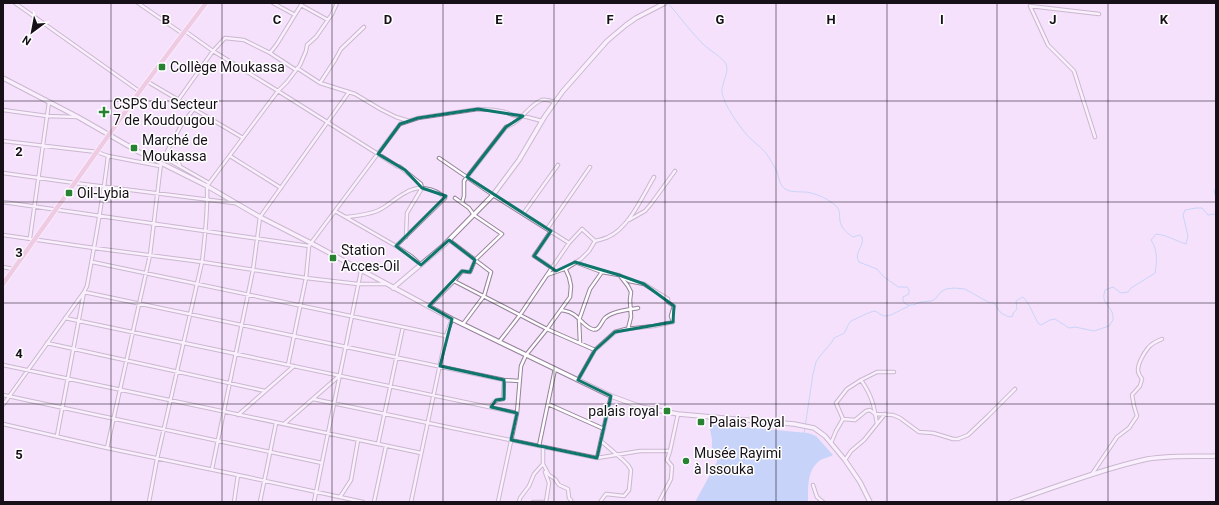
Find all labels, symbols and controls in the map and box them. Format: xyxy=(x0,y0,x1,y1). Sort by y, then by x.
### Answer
north arrow xyxy=(12,12,52,52)
text: B xyxy=(162,12,170,27)
text: C xyxy=(273,12,282,27)
text: D xyxy=(384,12,392,27)
text: E xyxy=(495,12,503,27)
text: F xyxy=(606,12,614,27)
text: G xyxy=(716,12,725,27)
text: H xyxy=(826,12,836,27)
text: I xyxy=(940,12,944,27)
text: J xyxy=(1049,12,1057,27)
text: K xyxy=(1160,12,1169,27)
text: N xyxy=(20,32,34,48)
place label: Collège Moukassa xyxy=(170,59,285,75)
marker: Collège Moukassa xyxy=(157,62,167,72)
place label: CSPS du Secteur 7 de Koudougou xyxy=(113,96,218,128)
marker: CSPS du Secteur 7 de Koudougou xyxy=(98,106,110,118)
place label: Marché de Moukassa xyxy=(142,132,208,164)
marker: Marché de Moukassa xyxy=(129,143,139,153)
text: 2 xyxy=(15,144,23,159)
place label: Oil-Lybia xyxy=(77,185,129,201)
marker: Oil-Lybia xyxy=(64,188,74,198)
place label: Station Acces-Oil xyxy=(341,242,400,274)
text: 3 xyxy=(15,245,23,260)
marker: Station Acces-Oil xyxy=(328,253,338,263)
text: 4 xyxy=(15,346,23,361)
place label: palais royal xyxy=(588,403,659,419)
marker: palais royal xyxy=(662,406,672,416)
place label: Palais Royal xyxy=(709,414,785,430)
marker: Palais Royal xyxy=(696,417,706,427)
place label: Musée Rayimi à Issouka xyxy=(694,445,781,477)
text: 5 xyxy=(15,447,23,462)
marker: Musée Rayimi à Issouka xyxy=(681,456,691,466)

